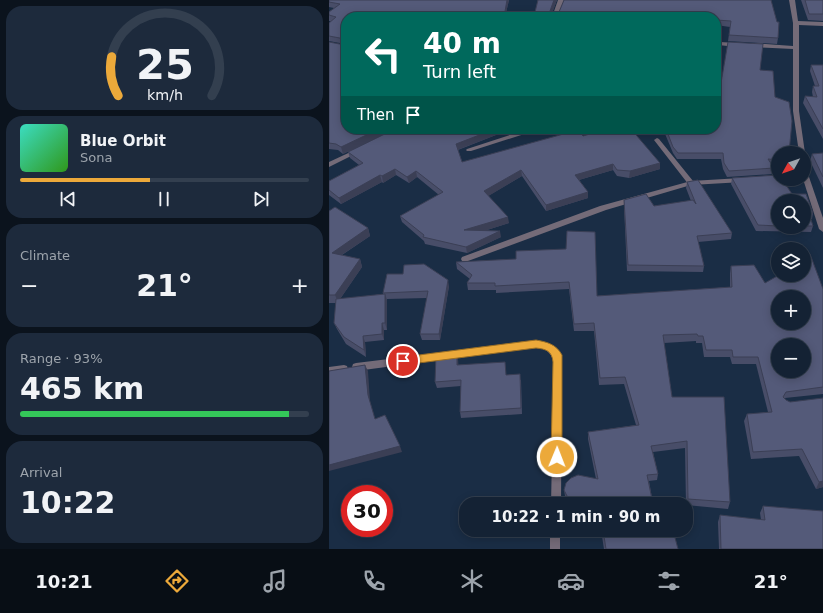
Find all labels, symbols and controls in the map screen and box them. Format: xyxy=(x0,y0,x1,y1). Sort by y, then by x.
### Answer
text: 40 m xyxy=(423,27,501,60)
icon: left xyxy=(357,28,409,80)
text: 25 xyxy=(136,40,193,89)
text: Turn left xyxy=(423,61,496,82)
text: km/h xyxy=(146,87,183,103)
icon: arrive xyxy=(402,104,424,126)
text: Then xyxy=(357,106,394,124)
text: Blue Orbit xyxy=(80,132,166,150)
north arrow xyxy=(771,146,811,186)
map controls xyxy=(771,146,811,378)
text: Sona xyxy=(80,150,112,165)
icon: previous xyxy=(57,188,79,210)
icon: pause xyxy=(153,188,175,210)
icon: next xyxy=(250,188,272,210)
button: search xyxy=(771,194,811,234)
button: layers xyxy=(771,242,811,282)
text: Climate xyxy=(20,248,70,263)
text: 21° xyxy=(136,268,193,303)
text: − xyxy=(20,273,38,298)
text: + xyxy=(291,273,309,298)
button: + xyxy=(771,290,811,330)
button: − xyxy=(771,338,811,378)
pin xyxy=(386,344,420,378)
icon: arrive xyxy=(392,350,414,372)
text: Range · 93% xyxy=(20,351,103,366)
text: 465 km xyxy=(20,371,144,406)
position arrow xyxy=(536,436,578,478)
text: Arrival xyxy=(20,465,62,480)
text: 10:22 xyxy=(20,485,116,520)
speed limit sign: 30 xyxy=(341,485,393,537)
text: 10:22 · 1 min · 90 m xyxy=(492,508,660,526)
icon: directions xyxy=(163,567,191,595)
icon: music xyxy=(261,567,289,595)
icon: phone xyxy=(360,567,388,595)
icon: climate xyxy=(458,567,486,595)
icon: car xyxy=(557,567,585,595)
icon: filters xyxy=(655,567,683,595)
text: 10:21 xyxy=(35,571,93,592)
text: 21° xyxy=(754,571,788,592)

